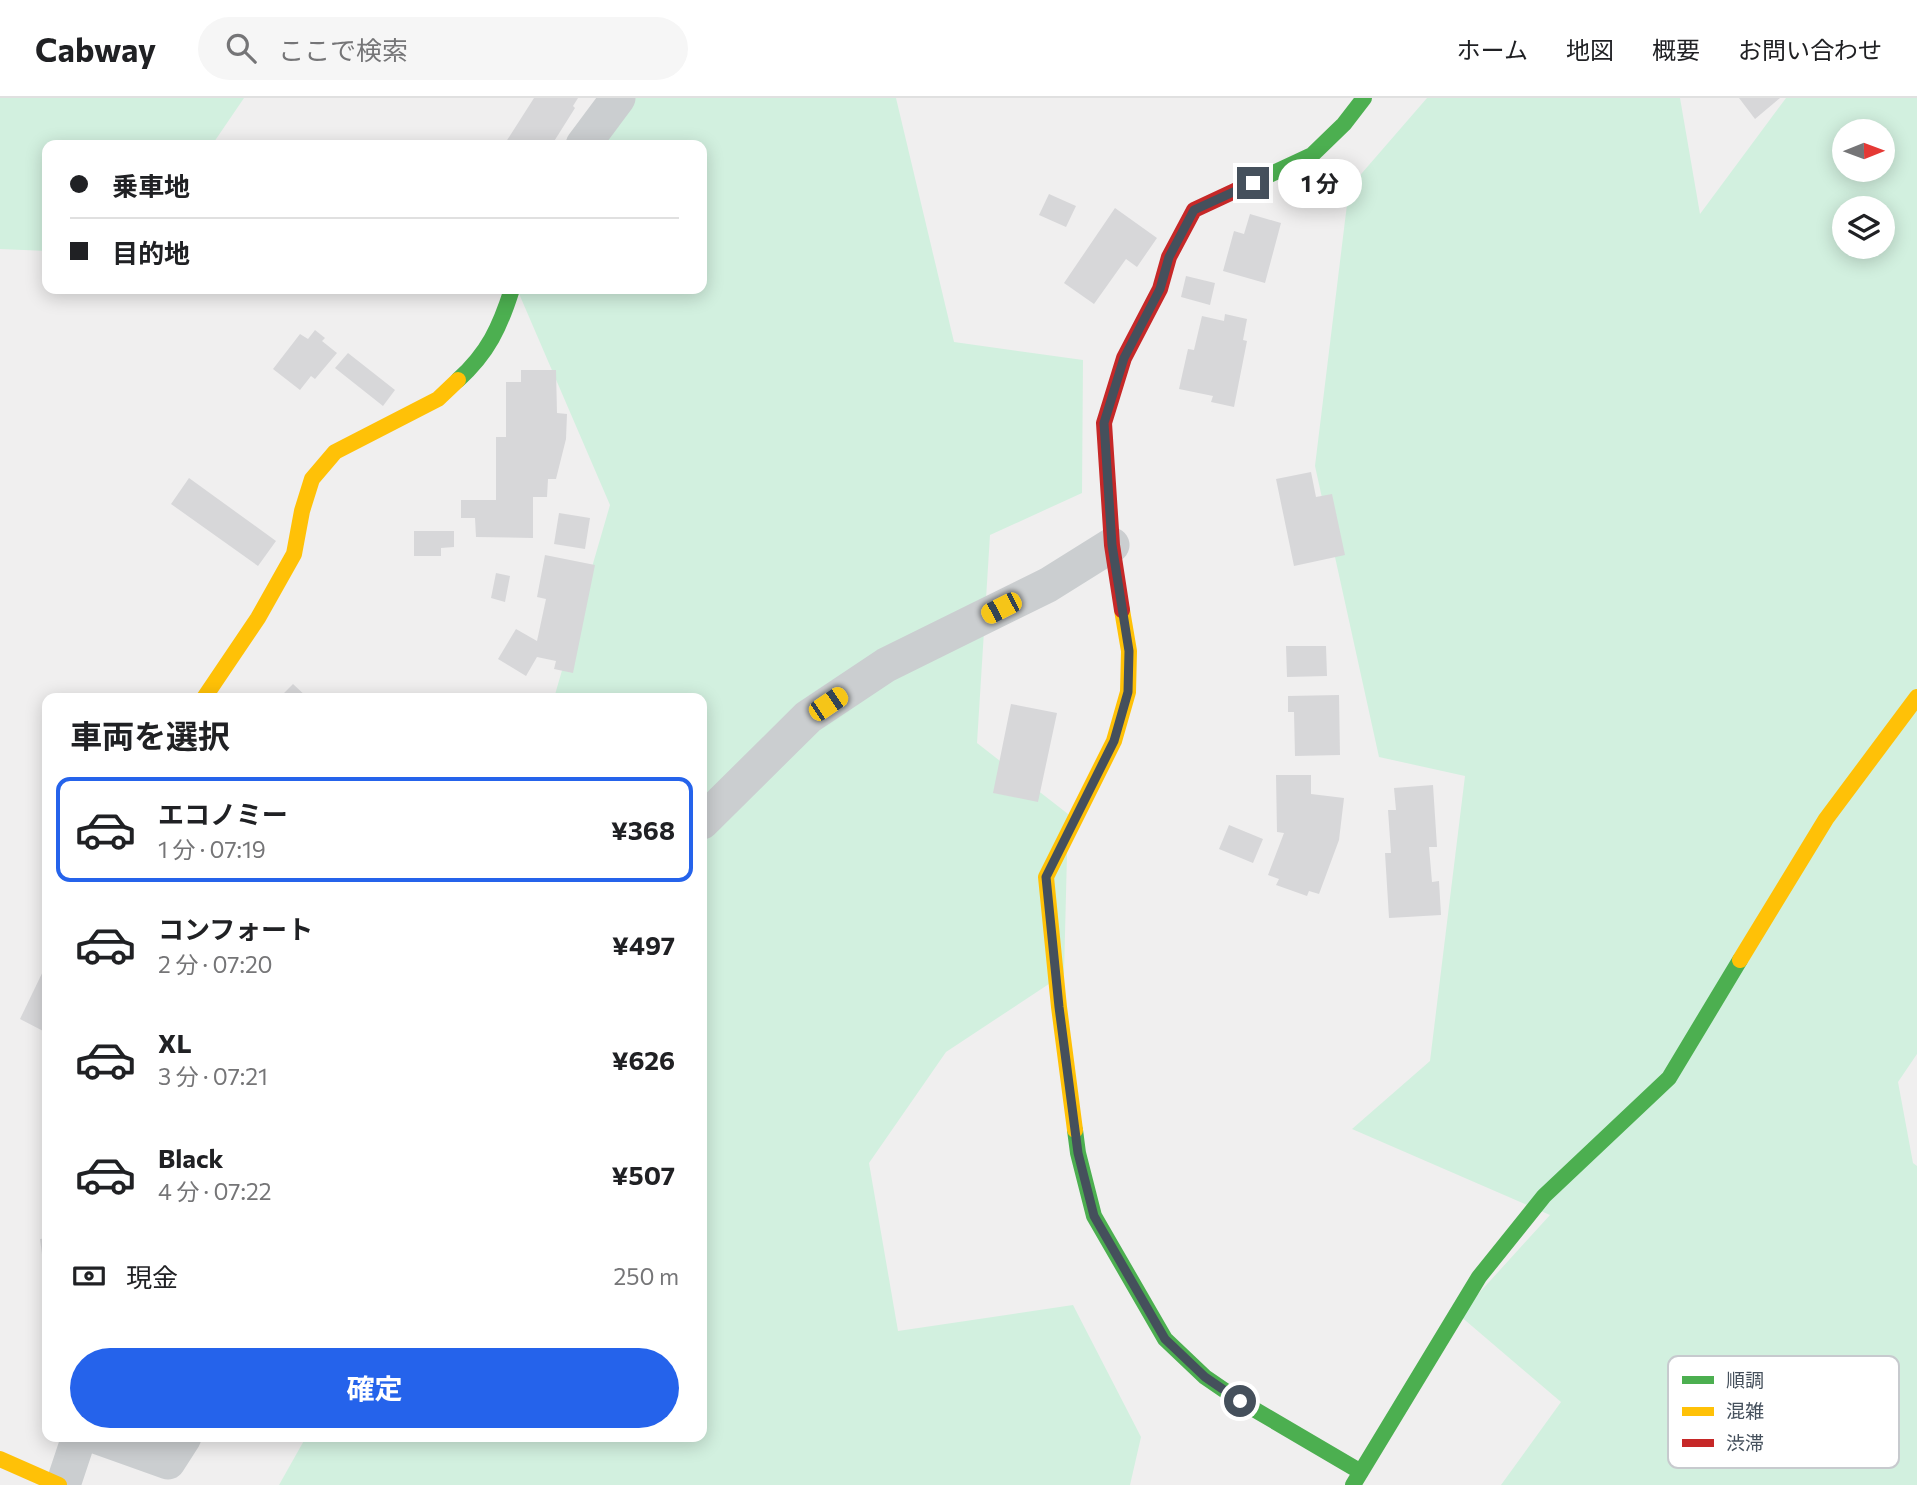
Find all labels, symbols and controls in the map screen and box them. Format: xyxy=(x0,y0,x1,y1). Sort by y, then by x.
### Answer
search box xyxy=(198,17,688,80)
text: Cabway xyxy=(35,28,156,69)
icon: search xyxy=(222,29,260,67)
text: ここで検索 xyxy=(278,34,408,65)
text: ホーム xyxy=(1457,35,1528,64)
text: 地図 xyxy=(1566,35,1614,64)
text: 概要 xyxy=(1652,35,1700,64)
text: お問い合わせ xyxy=(1738,35,1882,64)
north arrow xyxy=(1832,119,1895,182)
map controls xyxy=(1832,119,1895,259)
callout: 1 分 xyxy=(1278,158,1362,208)
route end xyxy=(1237,167,1269,199)
text: 1 分 xyxy=(1301,169,1339,197)
text: 乗車地 xyxy=(112,170,190,201)
button: layers xyxy=(1832,196,1895,259)
text: 目的地 xyxy=(112,237,190,268)
car xyxy=(978,589,1025,627)
car xyxy=(805,684,852,724)
text: 車両を選択 xyxy=(70,715,230,755)
icon: car xyxy=(74,798,137,861)
text: エコノミー xyxy=(158,798,288,829)
text: ¥368 xyxy=(611,814,675,845)
text: 1 分 · 07:19 xyxy=(158,835,266,863)
icon: car xyxy=(74,913,137,976)
text: コンフォート xyxy=(158,913,313,944)
text: ¥497 xyxy=(612,929,675,960)
text: 2 分 · 07:20 xyxy=(158,950,273,978)
text: XL xyxy=(158,1027,192,1058)
icon: car xyxy=(74,1028,137,1091)
text: ¥626 xyxy=(612,1044,675,1075)
text: 3 分 · 07:21 xyxy=(158,1062,268,1090)
text: Black xyxy=(158,1142,224,1173)
icon: car xyxy=(74,1143,137,1206)
text: ¥507 xyxy=(612,1159,675,1190)
text: 4 分 · 07:22 xyxy=(158,1177,271,1205)
icon: cash xyxy=(70,1257,108,1295)
text: 現金 xyxy=(126,1261,178,1292)
text: 250 m xyxy=(614,1262,679,1290)
button: 確定 xyxy=(70,1348,679,1428)
legend xyxy=(1668,1356,1899,1468)
text: 順調 xyxy=(1726,1368,1764,1391)
route start xyxy=(1224,1385,1256,1417)
text: 混雑 xyxy=(1726,1399,1764,1422)
text: 渋滞 xyxy=(1726,1431,1764,1454)

